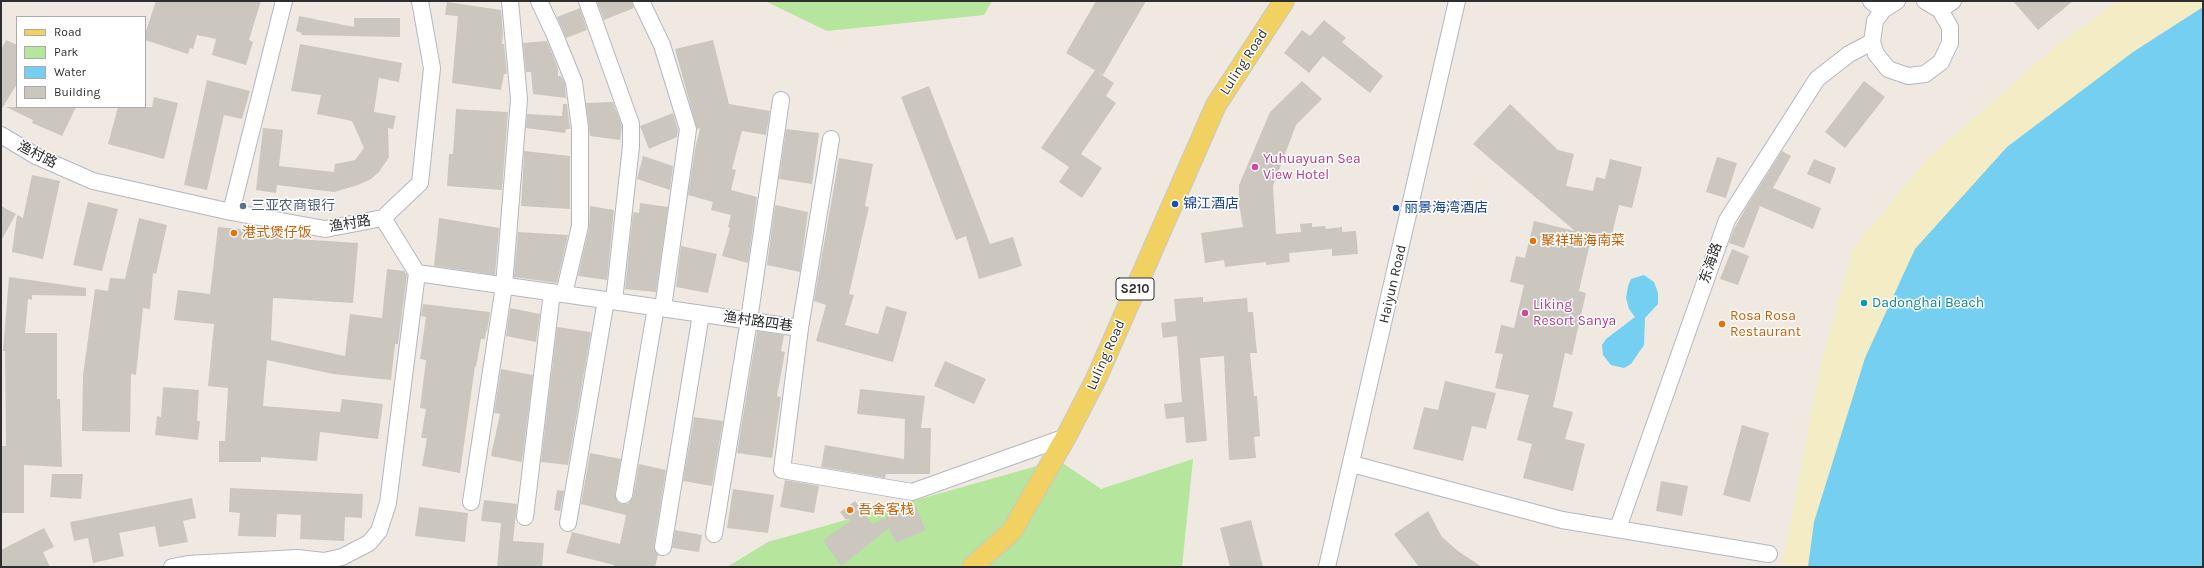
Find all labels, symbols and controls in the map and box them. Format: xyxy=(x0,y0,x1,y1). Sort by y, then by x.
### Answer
legend xyxy=(16,16,146,108)
text: Road xyxy=(54,25,82,39)
street label: Luling Road xyxy=(1217,26,1271,98)
text: Park xyxy=(54,45,78,59)
text: Water xyxy=(54,65,86,79)
text: Building xyxy=(54,85,100,99)
street label: 渔村路 xyxy=(14,138,60,172)
place label: Yuhuayuan Sea View Hotel xyxy=(1263,151,1361,184)
marker: Yuhuayuan Sea View Hotel xyxy=(1250,162,1260,172)
place label: 锦江酒店 xyxy=(1183,196,1239,212)
place label: 三亚农商银行 xyxy=(251,198,335,214)
marker: 锦江酒店 xyxy=(1170,199,1180,209)
place label: 丽景海湾酒店 xyxy=(1404,200,1488,216)
marker: 三亚农商银行 xyxy=(238,201,248,211)
marker: 丽景海湾酒店 xyxy=(1391,203,1401,213)
street label: 渔村路 xyxy=(328,212,372,236)
place label: 港式煲仔饭 xyxy=(242,225,312,241)
marker: 港式煲仔饭 xyxy=(229,228,239,238)
place label: 聚祥瑞海南菜 xyxy=(1541,233,1625,249)
marker: 聚祥瑞海南菜 xyxy=(1528,236,1538,246)
street label: 东海路 xyxy=(1696,240,1726,286)
street label: Haiyun Road xyxy=(1376,243,1410,325)
road number: S210 xyxy=(1116,278,1154,300)
place label: Dadonghai Beach xyxy=(1872,295,1984,311)
place label: Liking Resort Sanya xyxy=(1533,297,1616,330)
marker: Dadonghai Beach xyxy=(1859,298,1869,308)
marker: Liking Resort Sanya xyxy=(1520,308,1530,318)
place label: Rosa Rosa Restaurant xyxy=(1730,308,1801,340)
street label: 渔村路四巷 xyxy=(722,309,794,335)
street label: Luling Road xyxy=(1083,317,1129,393)
marker: Rosa Rosa Restaurant xyxy=(1717,319,1727,329)
place label: 吾舍客栈 xyxy=(858,502,914,518)
marker: 吾舍客栈 xyxy=(845,505,855,515)

